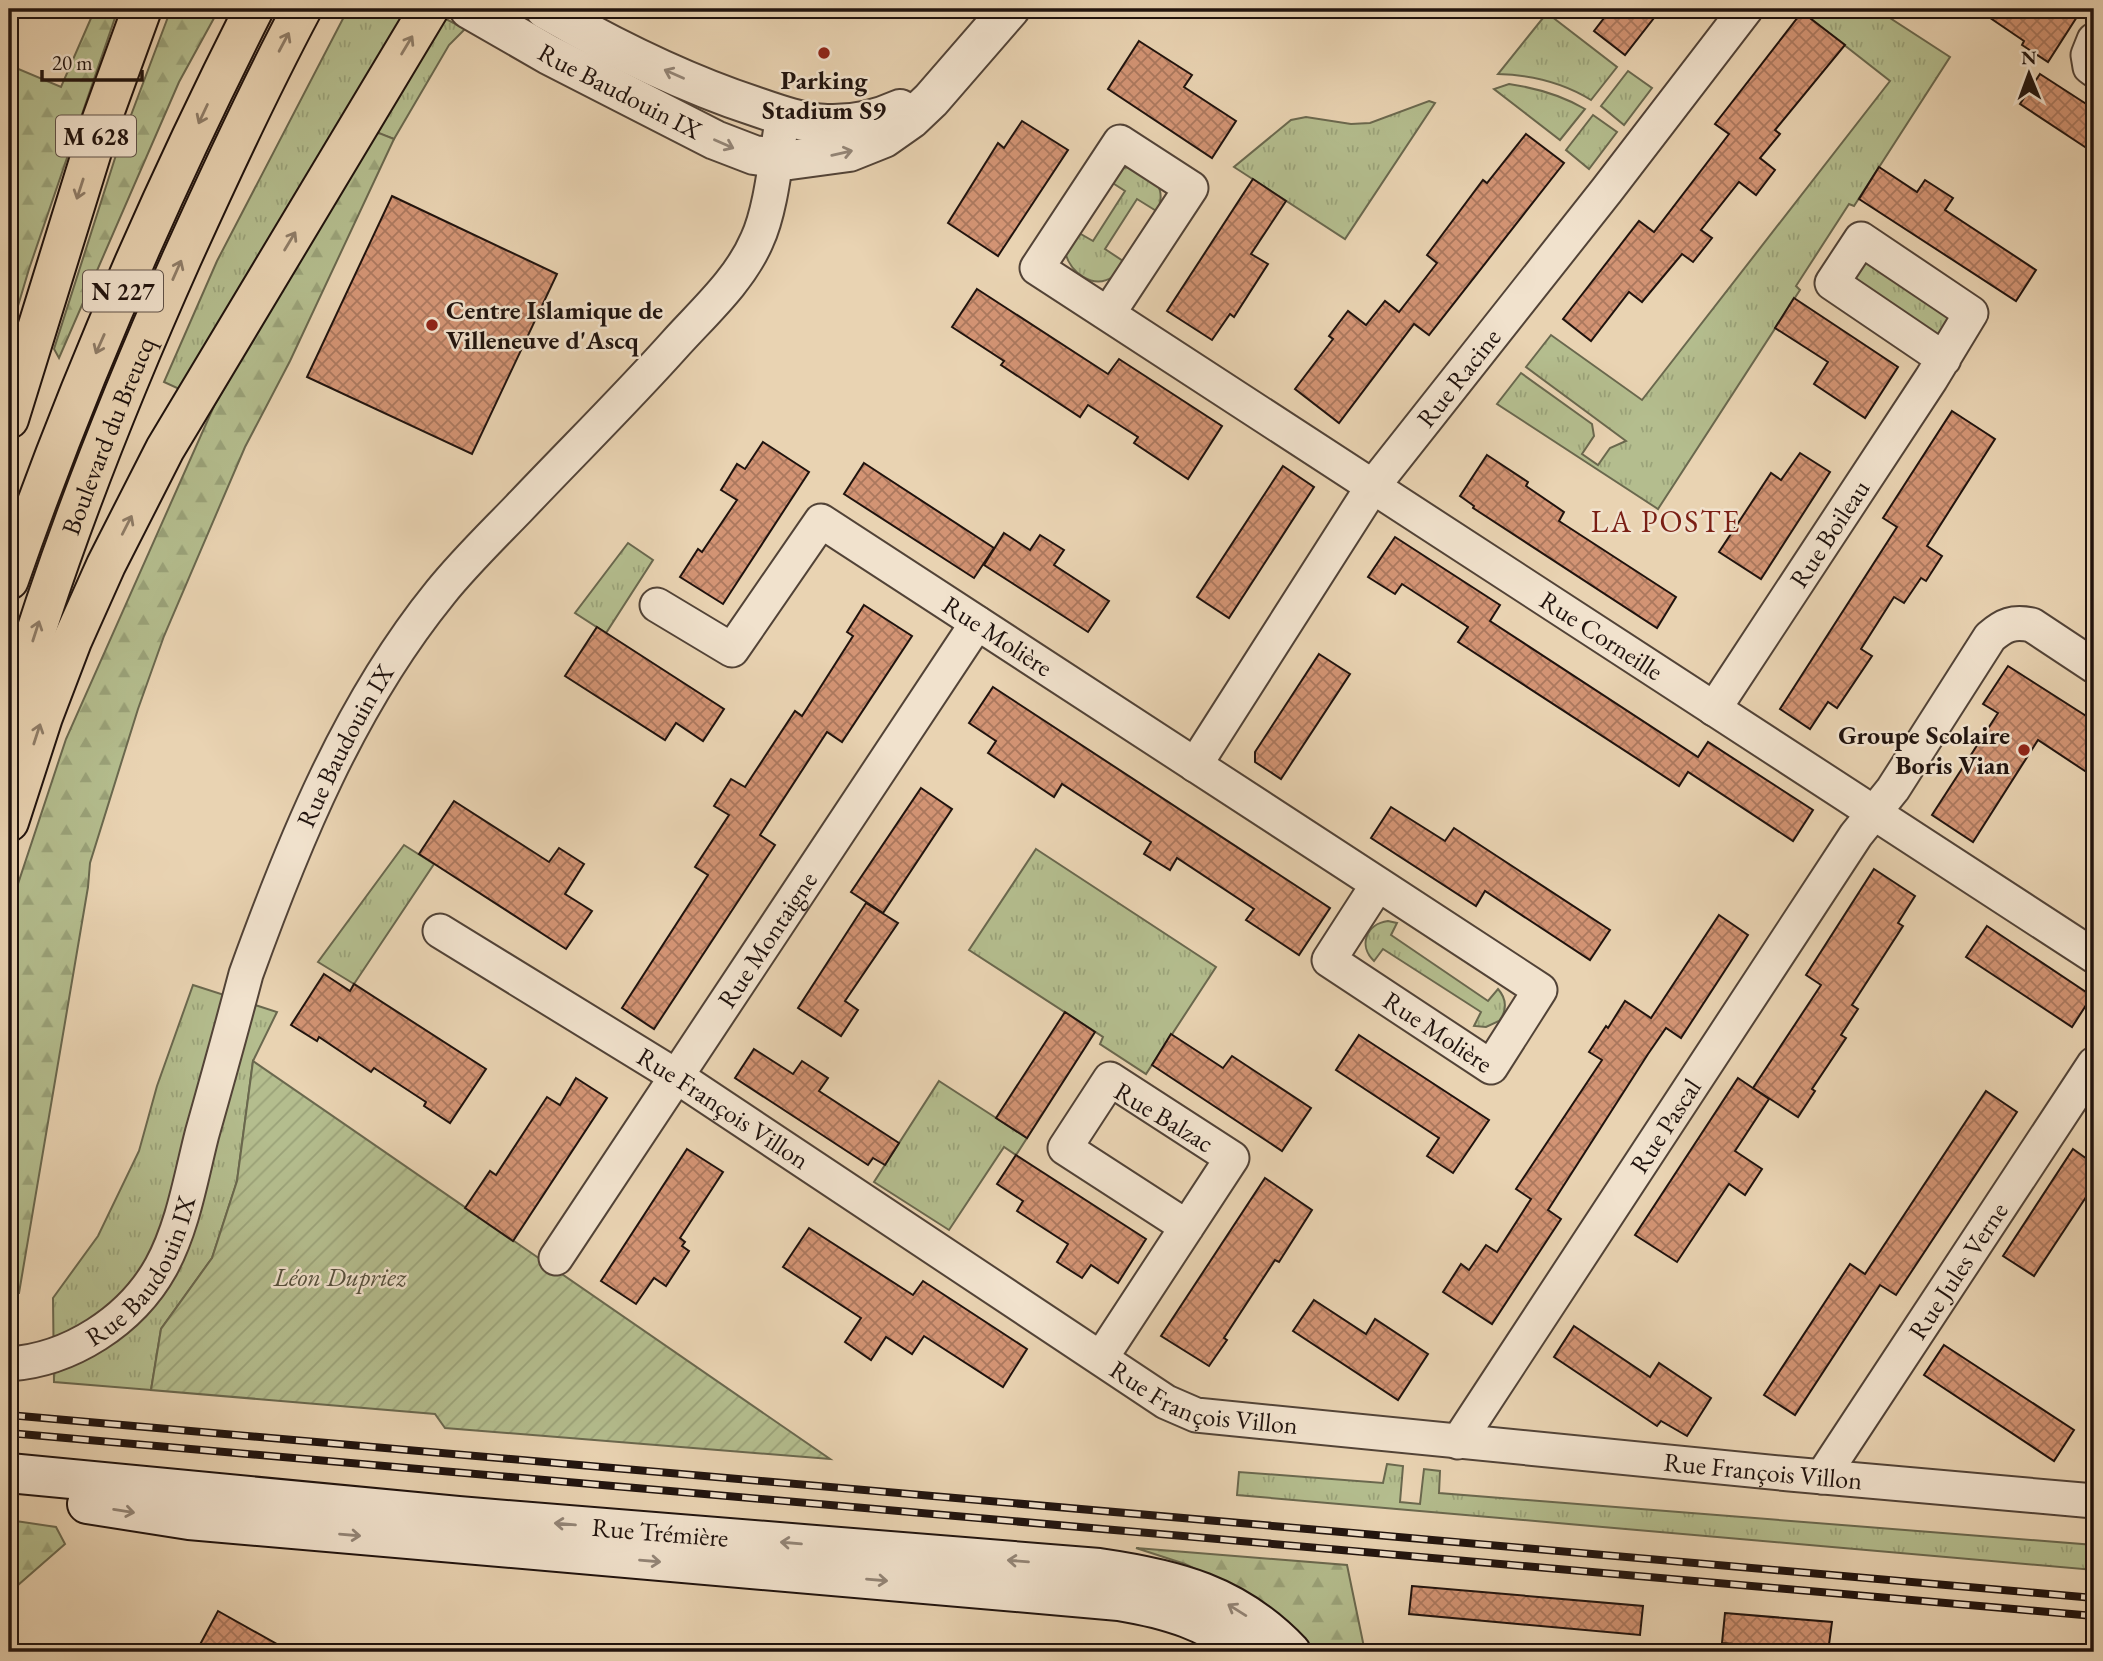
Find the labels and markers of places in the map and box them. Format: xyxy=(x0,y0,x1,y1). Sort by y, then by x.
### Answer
marker: Parking Stadium S9 xyxy=(816,45,832,61)
place label: Parking Stadium S9 xyxy=(762,63,886,127)
place label: Centre Islamique de Villeneuve d'Ascq xyxy=(446,293,663,357)
marker: Centre Islamique de Villeneuve d'Ascq xyxy=(424,317,440,333)
place label: Groupe Scolaire Boris Vian xyxy=(1838,718,2010,782)
marker: Groupe Scolaire Boris Vian xyxy=(2016,742,2032,758)

